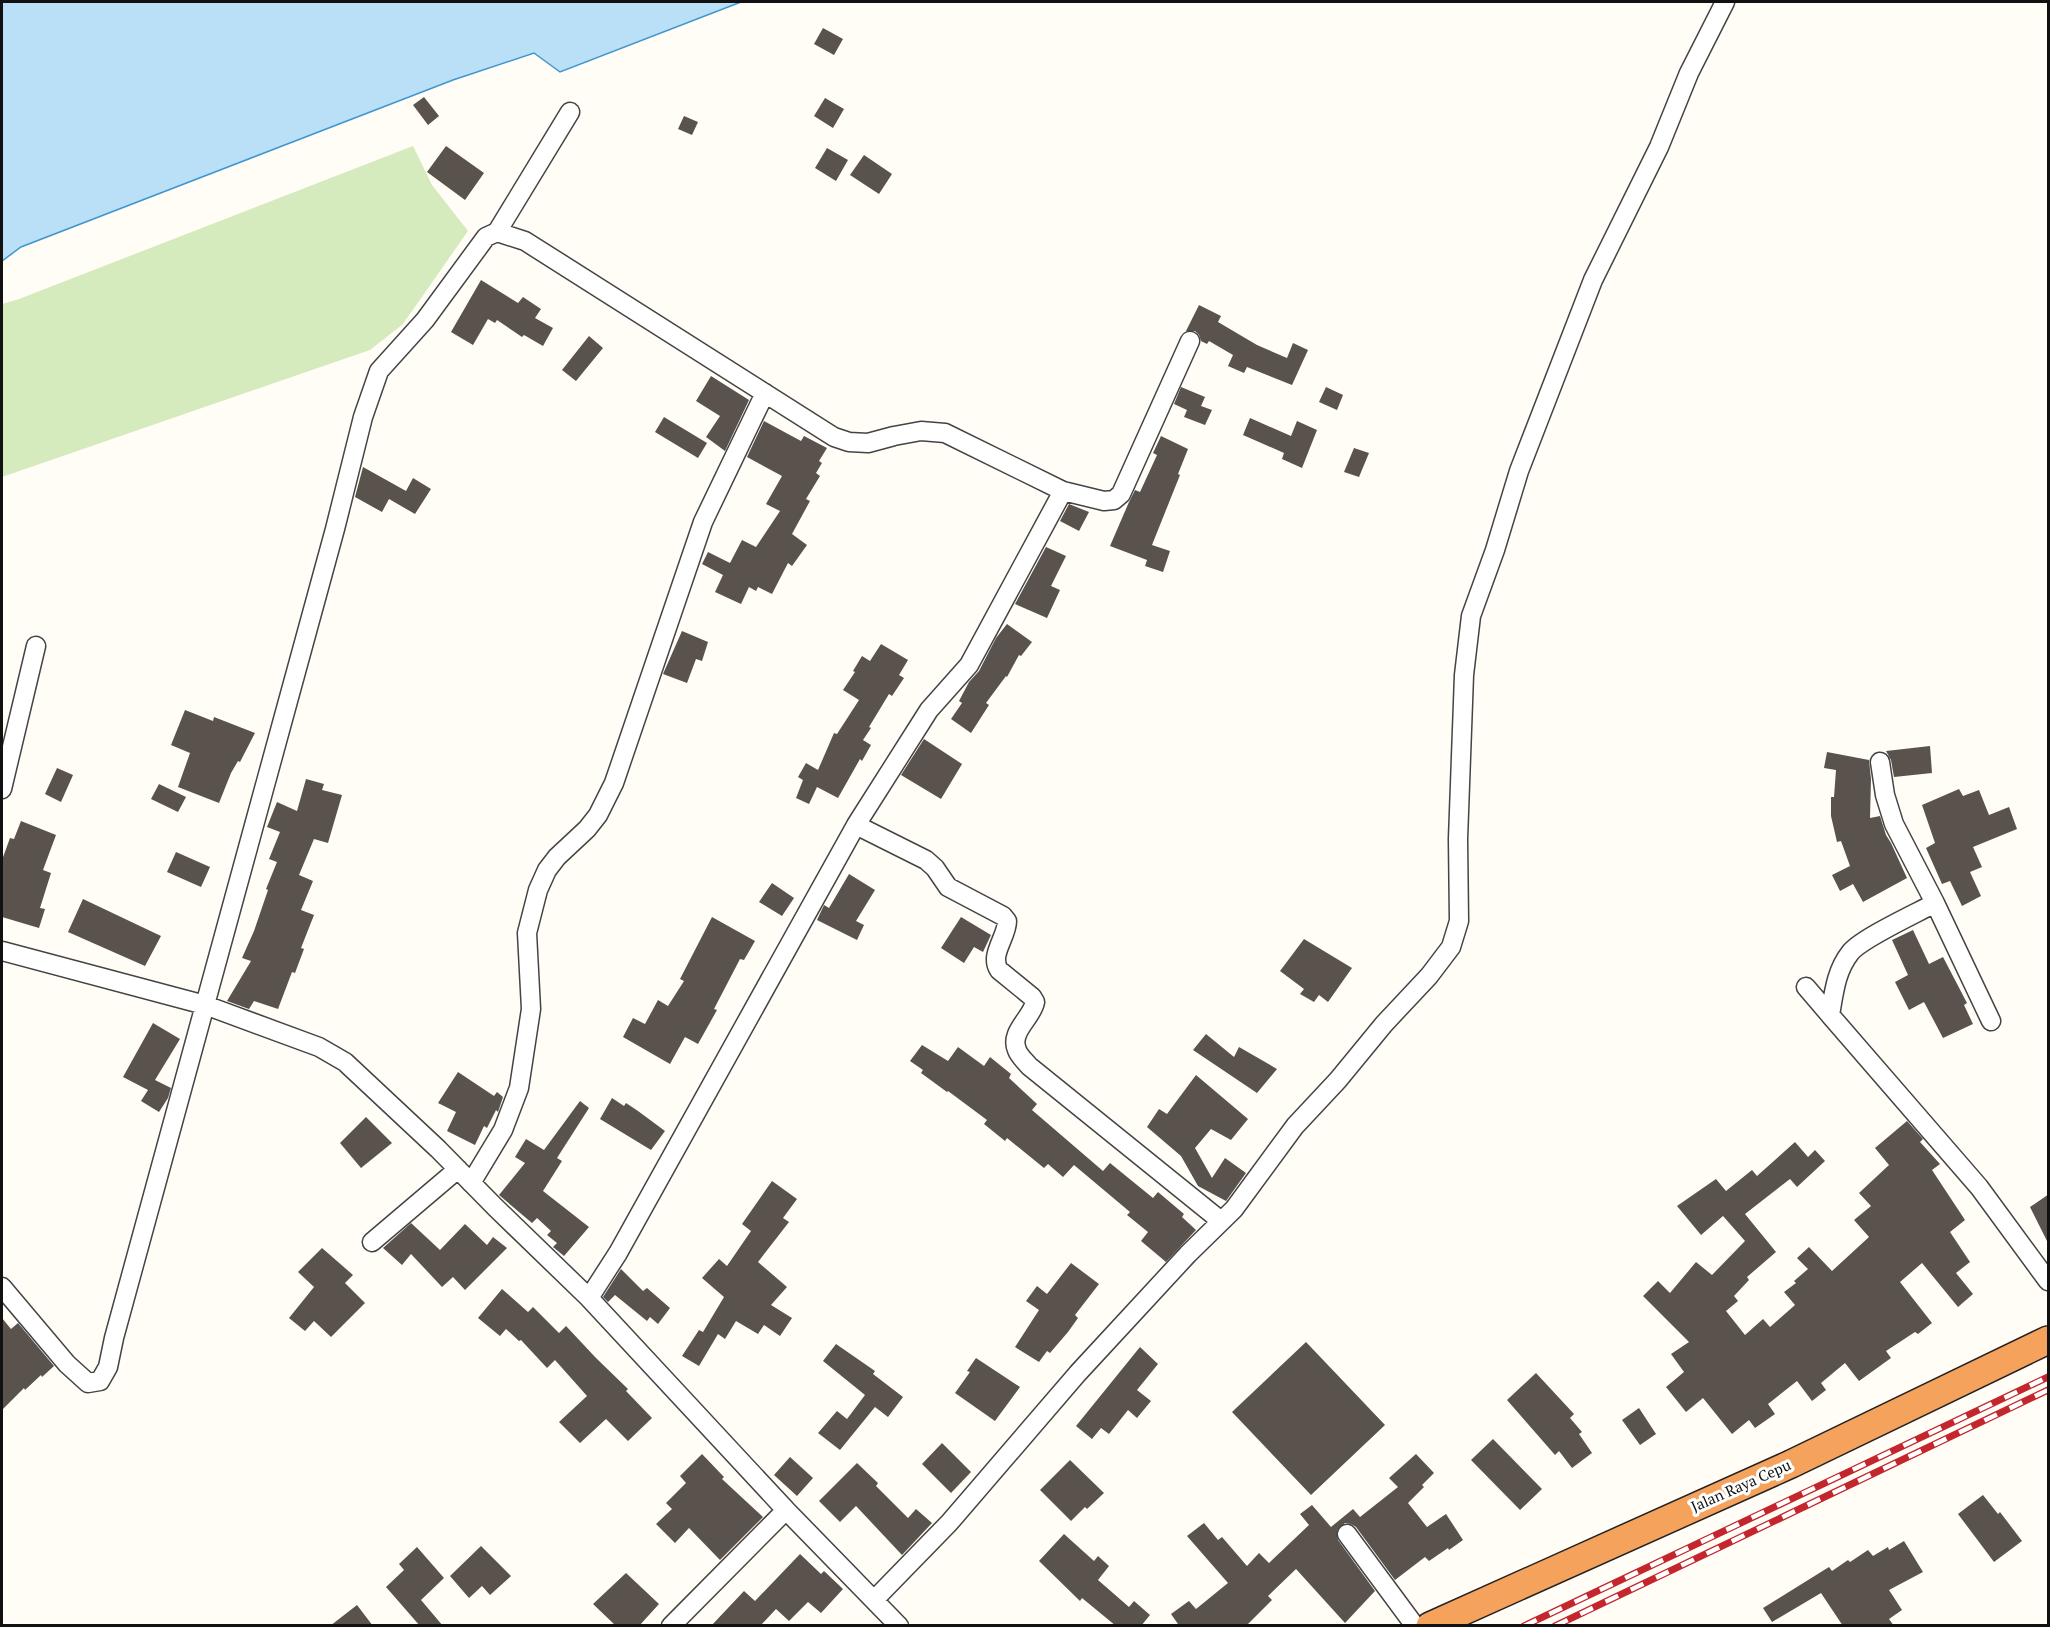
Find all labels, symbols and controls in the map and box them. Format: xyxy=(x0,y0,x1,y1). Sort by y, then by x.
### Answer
street label: Jalan Raya Cepu xyxy=(1688,1454,1794,1516)

